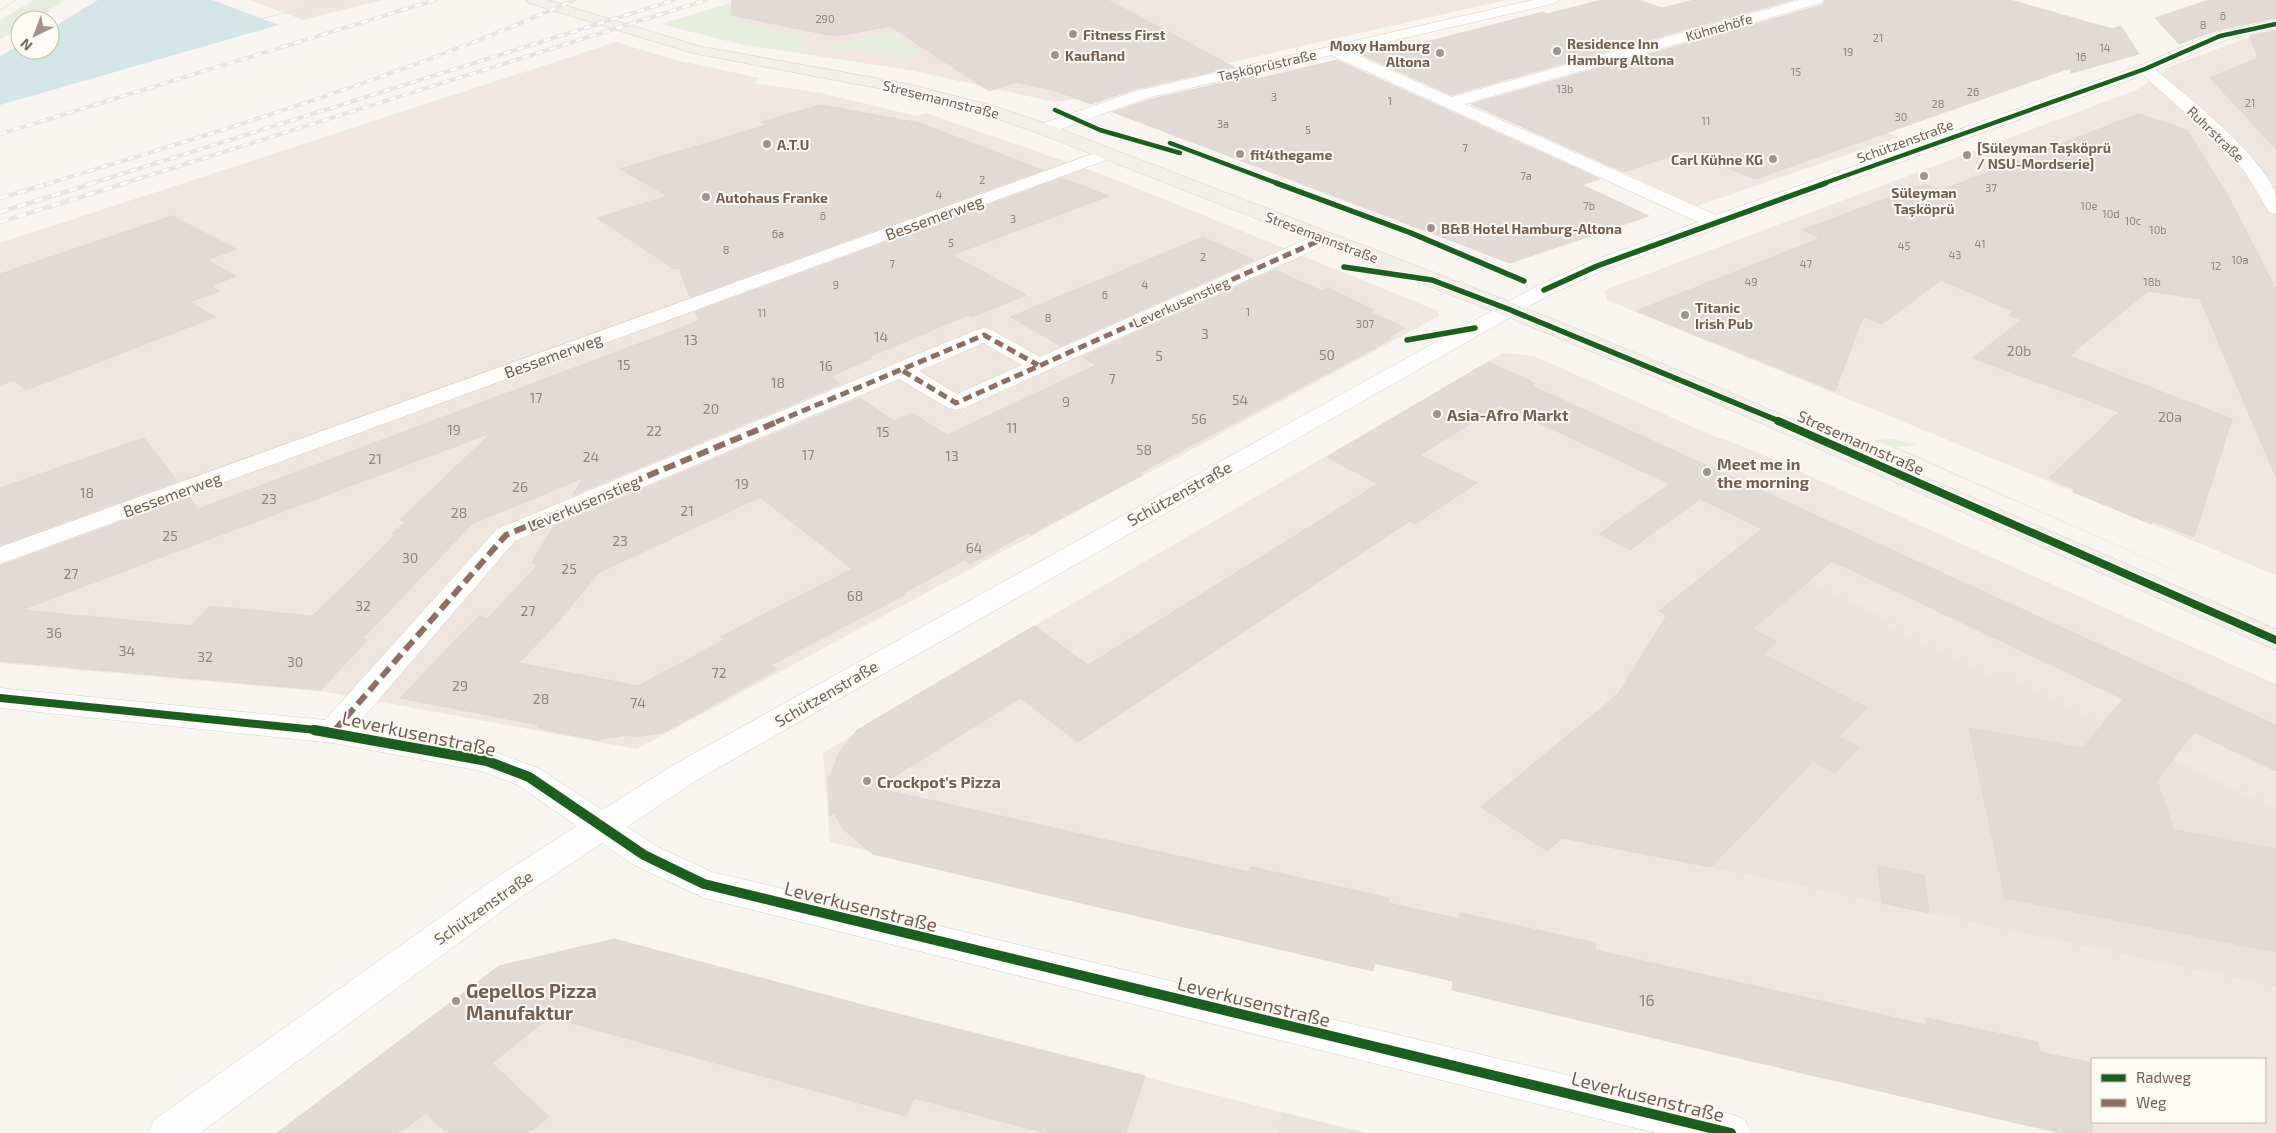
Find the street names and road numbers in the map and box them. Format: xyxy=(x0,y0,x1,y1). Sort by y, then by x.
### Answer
street label: Kühnehöfe xyxy=(1684,9,1754,45)
street label: Taşköprüstraße xyxy=(1216,45,1318,86)
street label: Stresemannstraße xyxy=(881,76,1001,122)
street label: Ruhrstraße xyxy=(2184,102,2248,166)
street label: Schützenstraße xyxy=(1854,116,1956,166)
street label: Bessemerweg xyxy=(882,190,986,244)
street label: Stresemannstraße xyxy=(1263,208,1381,266)
street label: Leverkusenstieg xyxy=(1130,273,1232,331)
street label: Bessemerweg xyxy=(501,328,605,382)
street label: Stresemannstraße xyxy=(1795,406,1927,478)
street label: Schützenstraße xyxy=(1124,457,1234,529)
street label: Bessemerweg xyxy=(120,467,224,521)
street label: Leverkusenstieg xyxy=(524,471,642,535)
street label: Schützenstraße xyxy=(771,656,881,730)
street label: Leverkusenstraße xyxy=(340,705,498,761)
street label: Schützenstraße xyxy=(430,866,536,948)
street label: Leverkusenstraße xyxy=(782,876,940,936)
street label: Leverkusenstraße xyxy=(1175,971,1333,1031)
street label: Leverkusenstraße xyxy=(1569,1066,1727,1126)

